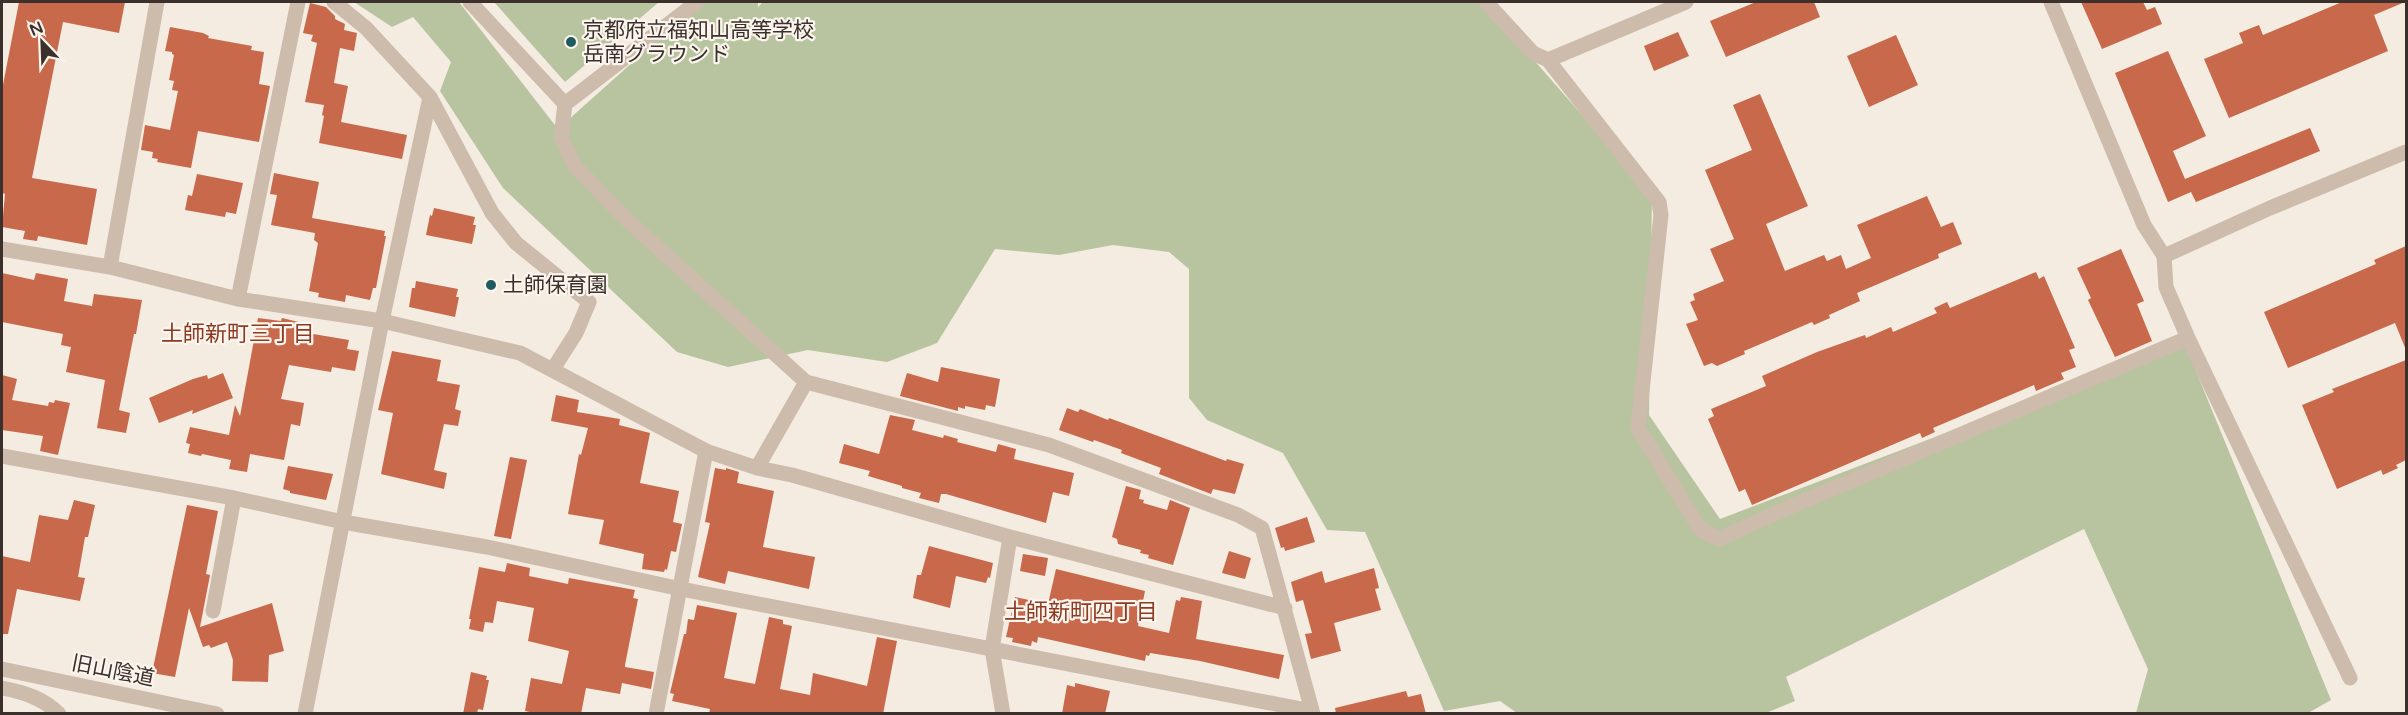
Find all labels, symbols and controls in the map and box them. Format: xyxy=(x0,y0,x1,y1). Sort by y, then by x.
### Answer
north arrow xyxy=(12,12,72,72)
text: N xyxy=(27,17,46,41)
place label: 京都府立福知山高等学校 岳南グラウンド xyxy=(583,18,814,67)
marker: 京都府立福知山高等学校 岳南グラウンド xyxy=(564,35,578,49)
place label: 土師保育園 xyxy=(503,273,608,298)
marker: 土師保育園 xyxy=(484,278,498,292)
district label: 土師新町三丁目 xyxy=(161,321,315,347)
district label: 土師新町四丁目 xyxy=(1004,599,1158,625)
street label: 旧山陰道 xyxy=(69,651,157,691)

